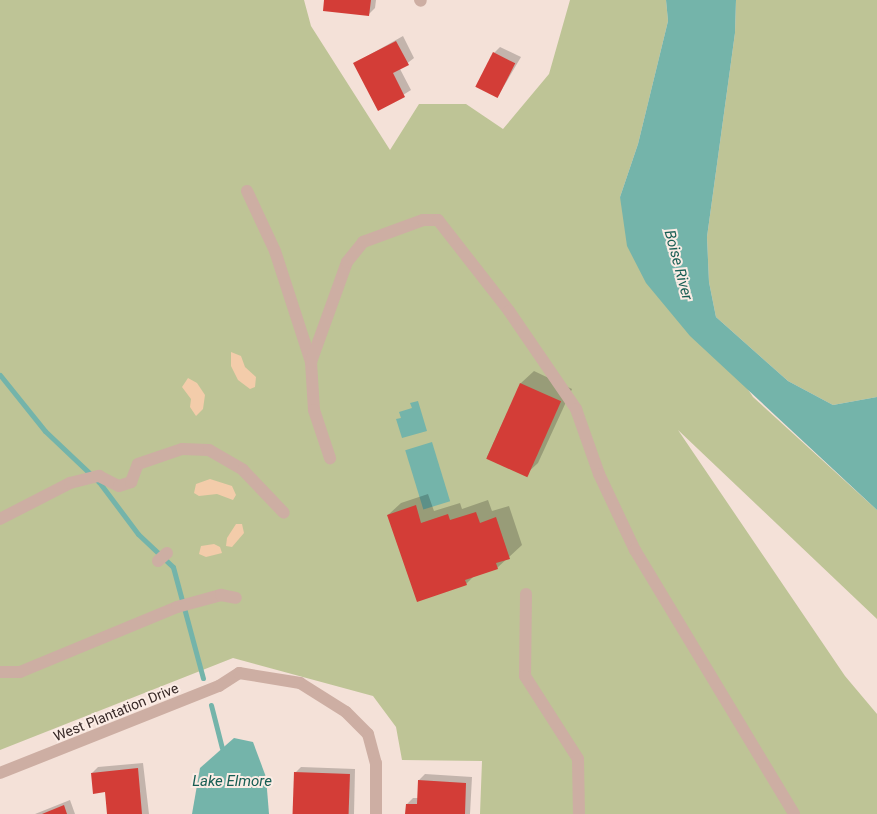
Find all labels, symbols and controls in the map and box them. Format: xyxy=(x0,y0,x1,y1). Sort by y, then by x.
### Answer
water label: Boise River xyxy=(660,228,696,302)
street label: West Plantation Drive xyxy=(51,679,181,745)
water label: Lake Elmore xyxy=(192,773,272,791)

